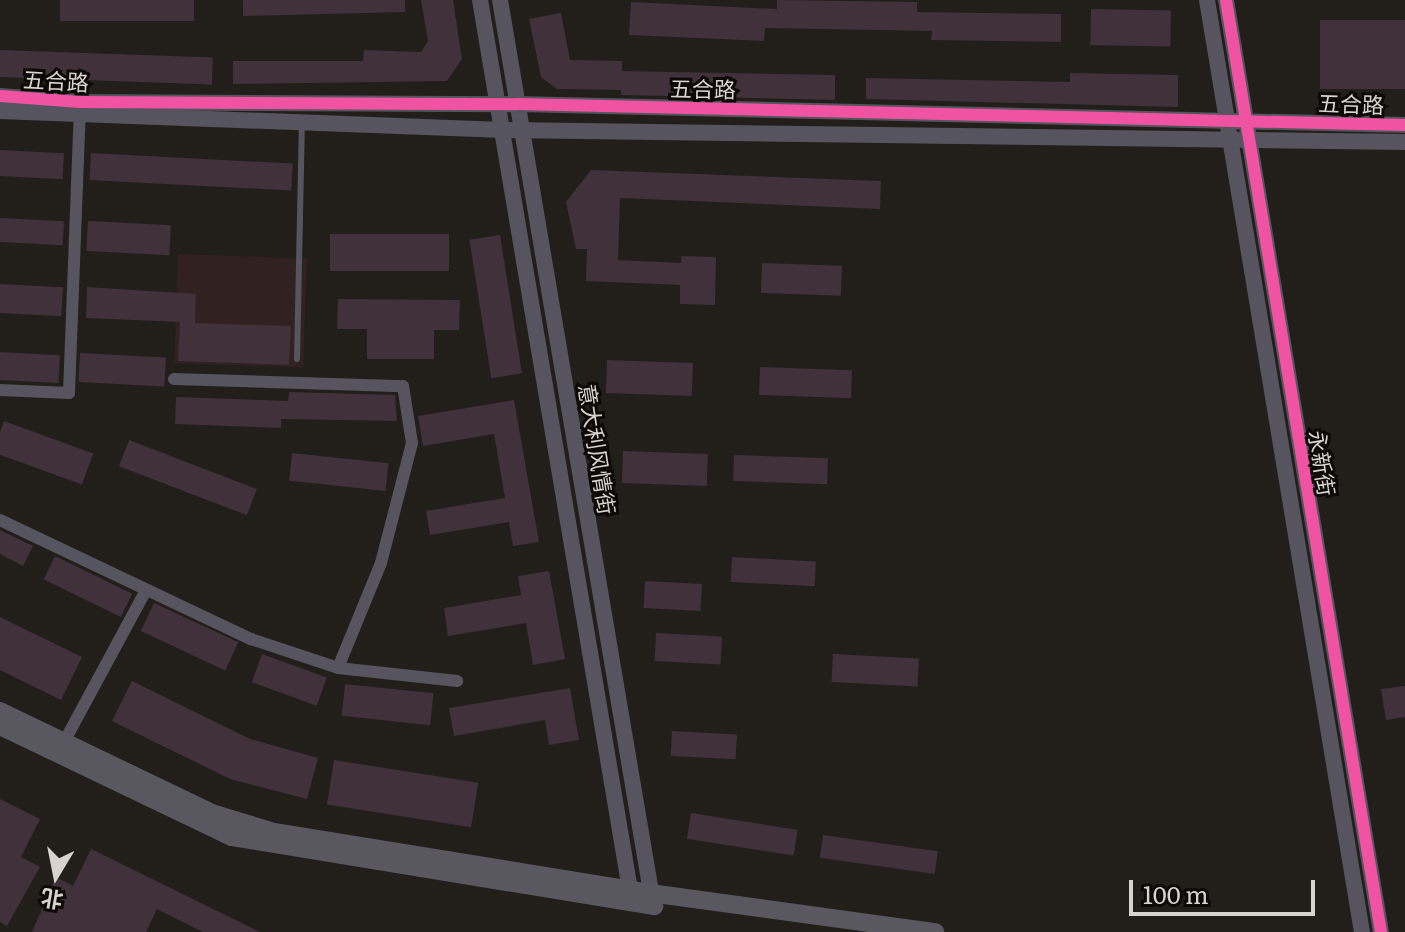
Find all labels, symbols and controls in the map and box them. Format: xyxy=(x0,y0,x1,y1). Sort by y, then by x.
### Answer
street label: 五合路 xyxy=(22,65,90,95)
street label: 五合路 xyxy=(670,74,736,102)
street label: 五合路 xyxy=(1318,89,1384,117)
street label: 意大利风情街 xyxy=(575,382,621,516)
street label: 永新街 xyxy=(1305,428,1341,498)
north arrow xyxy=(16,836,96,916)
scale bar xyxy=(1133,864,1319,914)
text: 100 m xyxy=(1143,876,1209,911)
text: 北 xyxy=(38,882,65,918)

